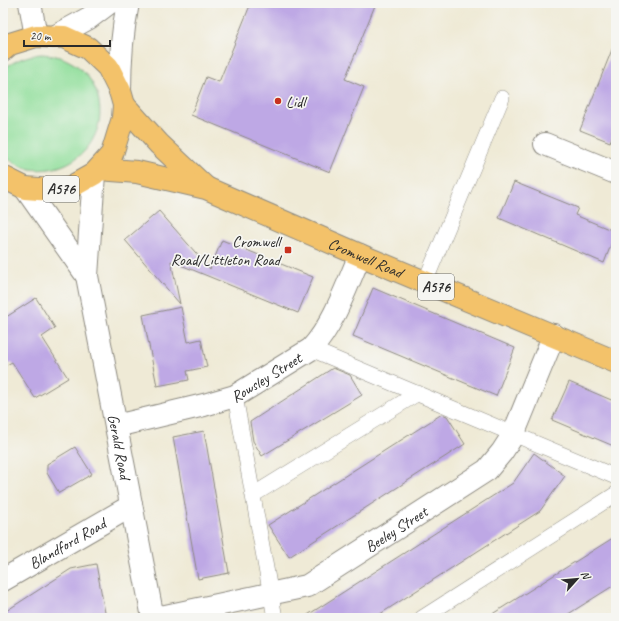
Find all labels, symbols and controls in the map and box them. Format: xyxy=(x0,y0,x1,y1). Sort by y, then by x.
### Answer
scale bar xyxy=(24,22,110,48)
text: 20 m xyxy=(30,28,52,44)
place label: Lidl xyxy=(286,92,308,112)
marker: Lidl xyxy=(273,96,283,106)
road number: A576 xyxy=(43,176,79,202)
place label: Cromwell Road/Littleton Road xyxy=(171,232,283,270)
street label: Cromwell Road xyxy=(325,233,408,284)
marker: Cromwell Road/Littleton Road xyxy=(283,245,293,255)
road number: A576 xyxy=(418,274,454,300)
street label: Rowsley Street xyxy=(227,347,307,407)
street label: Gerald Road xyxy=(103,413,135,483)
street label: Beeley Street xyxy=(361,501,433,557)
street label: Blandford Road xyxy=(26,512,112,574)
north arrow xyxy=(557,559,597,599)
text: N xyxy=(578,568,595,583)

